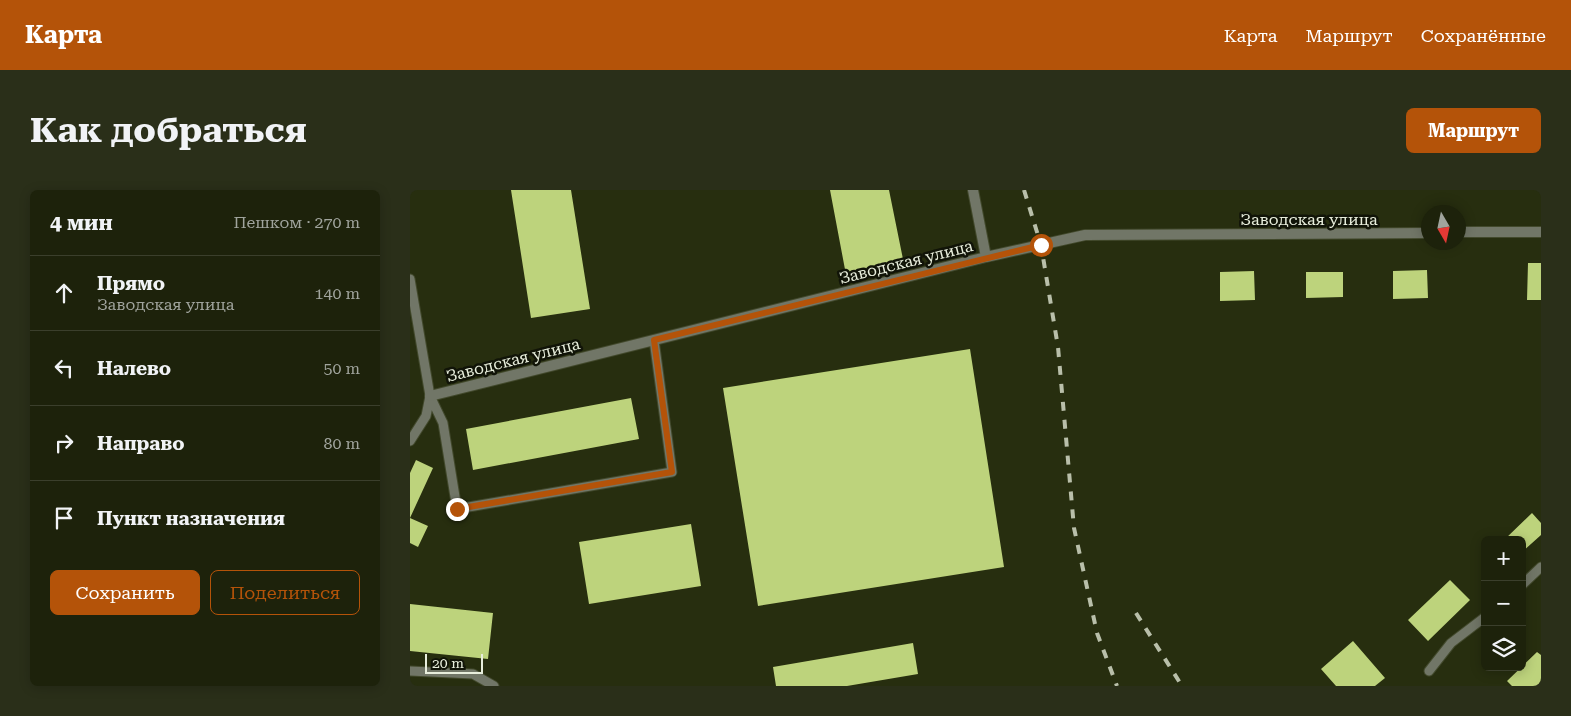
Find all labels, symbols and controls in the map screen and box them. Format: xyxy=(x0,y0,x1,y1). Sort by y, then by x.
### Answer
text: Карта xyxy=(25,21,102,49)
text: Карта xyxy=(1224,25,1278,46)
text: Маршрут xyxy=(1306,25,1393,46)
text: Сохранённые xyxy=(1421,25,1546,46)
button: Маршрут xyxy=(1406,108,1541,153)
text: Как добраться xyxy=(30,110,307,151)
north arrow xyxy=(1421,205,1466,250)
street label: Заводская улица xyxy=(1240,210,1378,229)
text: 4 мин xyxy=(50,211,113,235)
text: Пешком · 270 m xyxy=(233,213,360,232)
route start xyxy=(1030,234,1053,257)
street label: Заводская улица xyxy=(837,236,975,288)
text: Прямо xyxy=(97,272,165,295)
icon: ahead xyxy=(50,279,78,307)
text: 140 m xyxy=(314,284,360,303)
text: Заводская улица xyxy=(97,295,234,314)
street label: Заводская улица xyxy=(444,334,582,386)
icon: left xyxy=(50,354,78,382)
text: Налево xyxy=(97,357,171,380)
text: 50 m xyxy=(323,359,360,378)
icon: right xyxy=(50,429,78,457)
text: Направо xyxy=(97,432,184,455)
text: 80 m xyxy=(323,434,360,453)
route end xyxy=(446,498,469,521)
icon: arrive xyxy=(50,504,78,532)
text: Пункт назначения xyxy=(97,507,285,530)
map controls xyxy=(1481,536,1526,671)
button: + xyxy=(1481,536,1526,581)
button: Сохранить xyxy=(50,570,200,615)
button: Поделиться xyxy=(210,570,360,615)
button: − xyxy=(1481,581,1526,626)
button: layers xyxy=(1481,626,1526,671)
scale bar xyxy=(425,651,482,674)
text: 20 m xyxy=(432,655,464,671)

